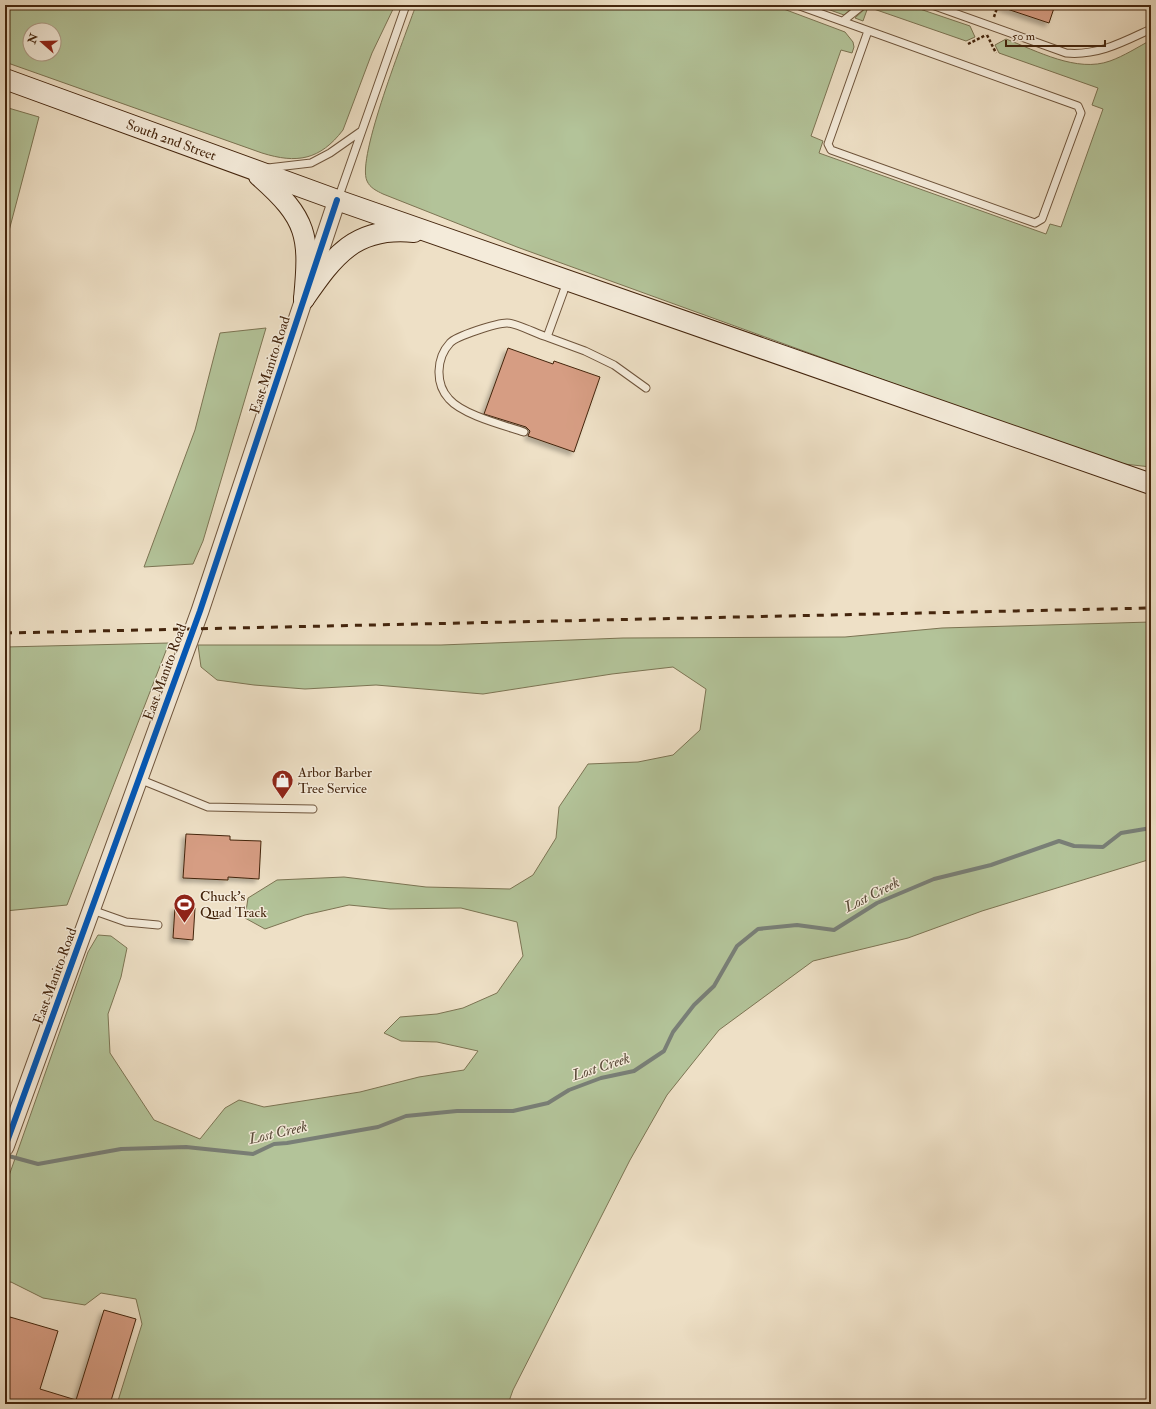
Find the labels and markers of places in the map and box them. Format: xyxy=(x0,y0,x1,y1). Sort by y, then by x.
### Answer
place label: Arbor Barber Tree Service xyxy=(297,764,373,797)
shop icon: Arbor Barber Tree Service xyxy=(269,767,295,800)
place label: Chuck's Quad Track xyxy=(200,888,267,921)
sports icon: Chuck's Quad Track xyxy=(172,891,198,924)

